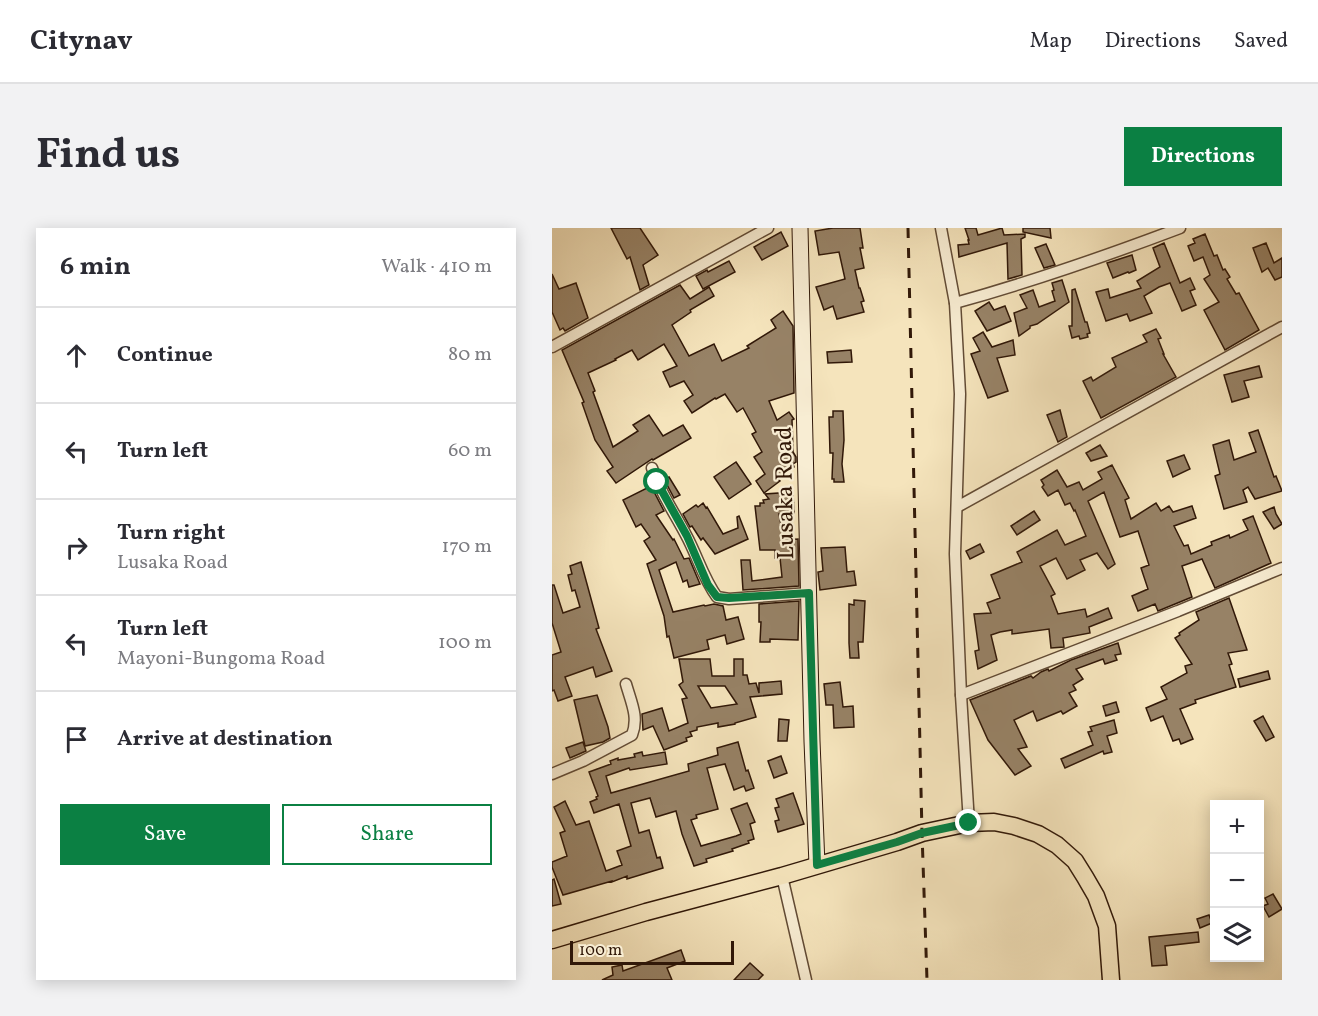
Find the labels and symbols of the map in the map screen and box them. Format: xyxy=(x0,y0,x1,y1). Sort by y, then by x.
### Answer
street label: Lusaka Road xyxy=(768,426,804,560)
route start xyxy=(643,468,669,494)
route end xyxy=(955,809,981,835)
scale bar xyxy=(570,938,734,966)

